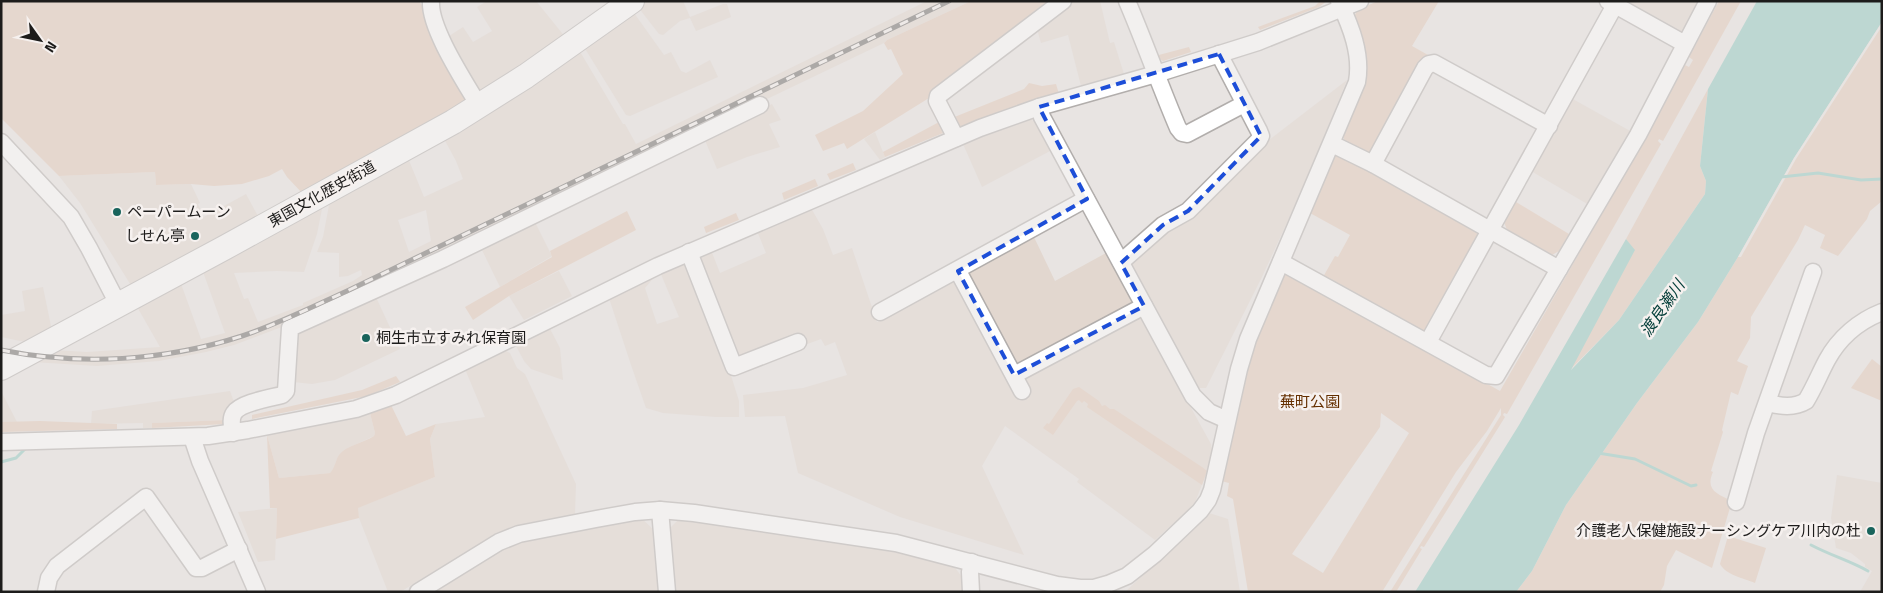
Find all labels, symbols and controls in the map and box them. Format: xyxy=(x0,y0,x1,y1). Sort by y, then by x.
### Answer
north arrow xyxy=(15,15,65,65)
text: N xyxy=(40,38,63,57)
street label: 東国文化歴史街道 xyxy=(264,154,380,233)
place label: ペーパームーン xyxy=(127,200,231,223)
marker: ペーパームーン xyxy=(111,206,123,218)
place label: しせん亭 xyxy=(125,224,185,247)
marker: しせん亭 xyxy=(189,230,201,242)
water label: 渡良瀬川 xyxy=(1634,273,1691,341)
place label: 桐生市立すみれ保育園 xyxy=(376,326,526,349)
marker: 桐生市立すみれ保育園 xyxy=(360,332,372,344)
park label: 蕪町公園 xyxy=(1280,390,1340,413)
place label: 介護老人保健施設ナーシングケア川内の杜 xyxy=(1576,519,1861,542)
marker: 介護老人保健施設ナーシングケア川内の杜 xyxy=(1865,525,1877,537)

